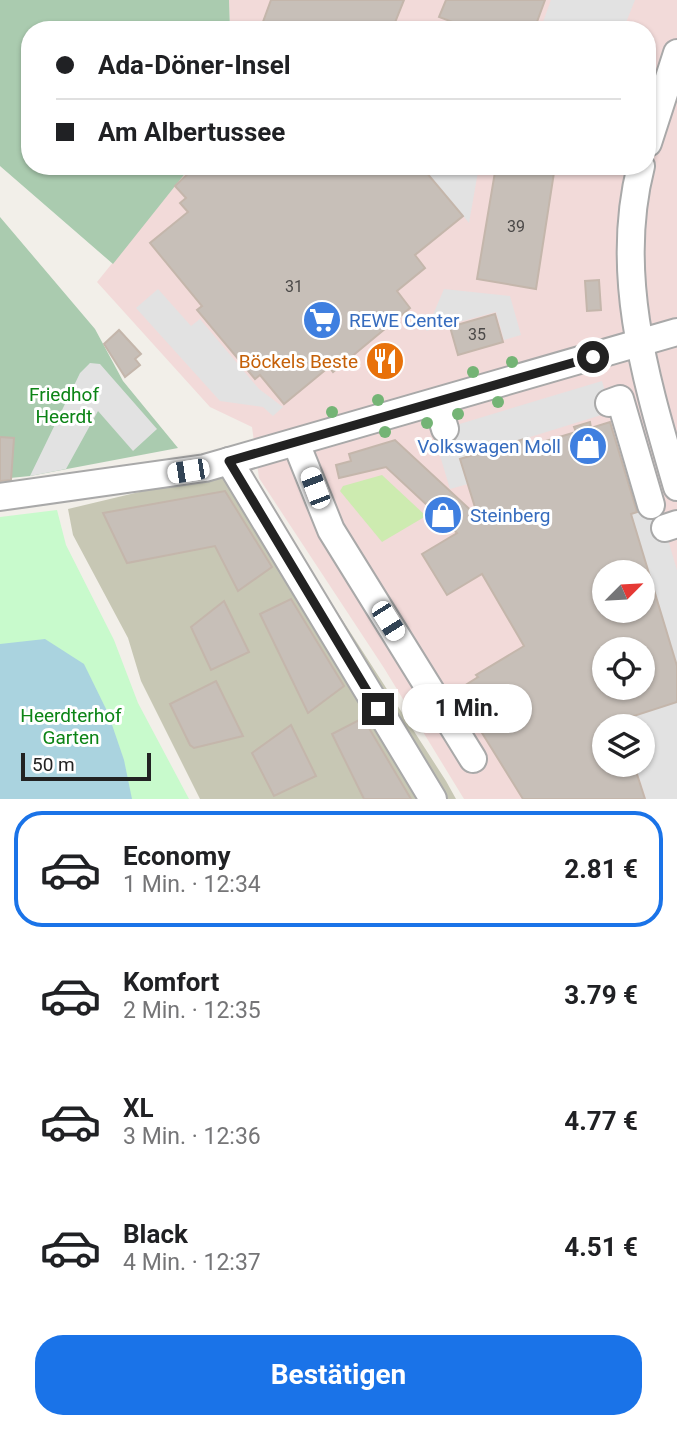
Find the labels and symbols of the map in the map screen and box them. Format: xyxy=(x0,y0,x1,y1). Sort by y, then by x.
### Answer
house number: 39 xyxy=(507,217,525,236)
house number: 31 xyxy=(285,277,303,296)
supermarket icon: REWE Center xyxy=(301,299,343,341)
place label: REWE Center xyxy=(349,309,460,332)
house number: 35 xyxy=(468,325,486,344)
restaurant icon: Böckels Beste xyxy=(364,340,406,382)
route start xyxy=(577,341,609,373)
place label: Böckels Beste xyxy=(239,350,358,373)
park label: Friedhof Heerdt xyxy=(29,383,99,428)
shop icon: Volkswagen Moll xyxy=(567,425,609,467)
place label: Volkswagen Moll xyxy=(417,435,561,458)
car xyxy=(166,457,211,485)
car xyxy=(298,465,333,511)
shop icon: Steinberg xyxy=(422,494,464,536)
place label: Steinberg xyxy=(470,504,550,527)
north arrow xyxy=(592,560,654,623)
car xyxy=(368,598,409,644)
callout: 1 Min. xyxy=(402,684,532,734)
route end xyxy=(362,693,394,725)
park label: Heerdterhof Garten xyxy=(20,704,122,749)
scale bar xyxy=(21,750,150,782)

